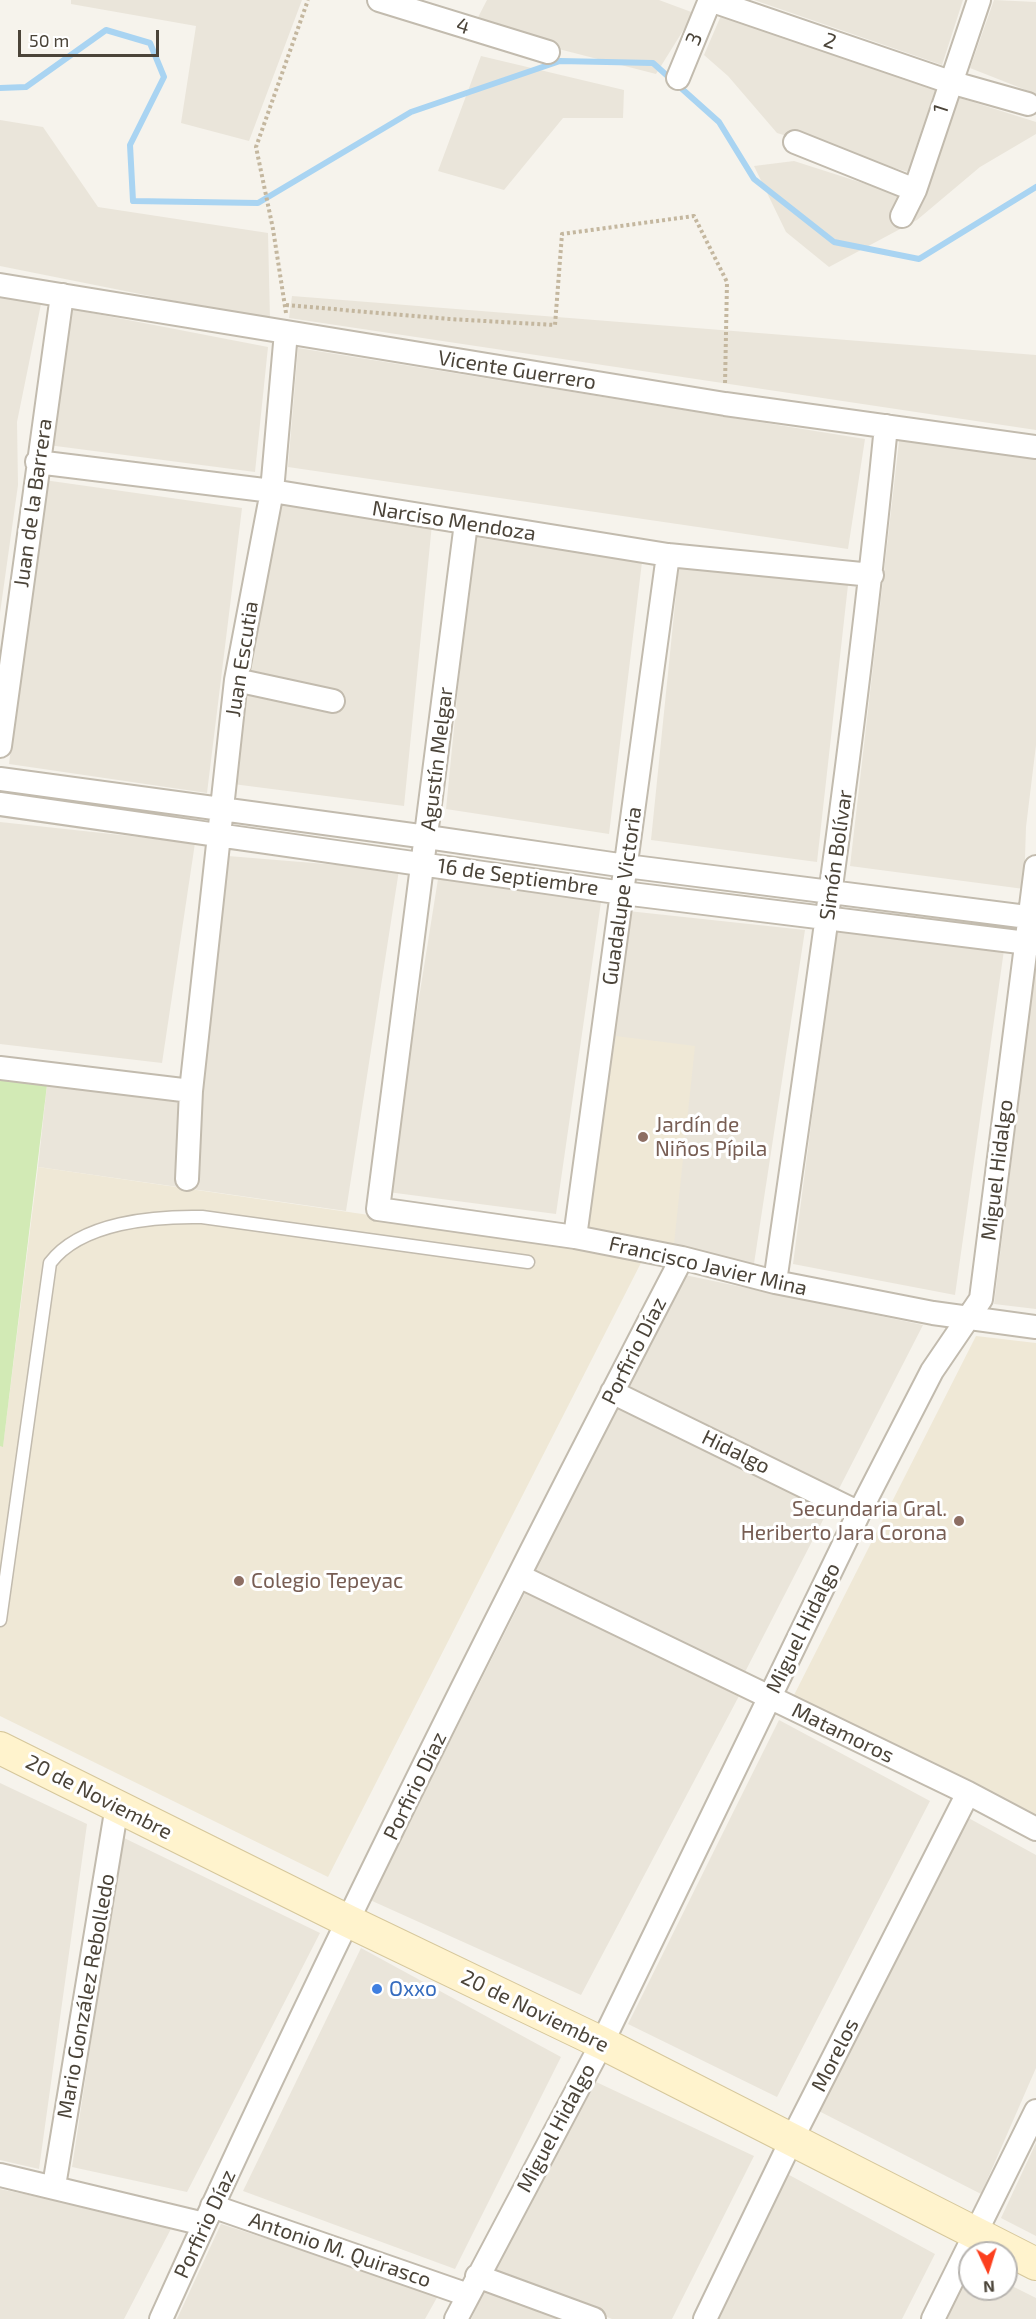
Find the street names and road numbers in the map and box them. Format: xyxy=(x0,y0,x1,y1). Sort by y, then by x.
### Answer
street label: 4 xyxy=(453,12,473,40)
street label: 2 xyxy=(820,27,840,55)
street label: 3 xyxy=(680,29,708,49)
street label: 1 xyxy=(928,101,954,117)
street label: Vicente Guerrero xyxy=(436,345,598,395)
street label: Juan de la Barrera xyxy=(9,417,57,589)
street label: Narciso Mendoza xyxy=(370,496,538,546)
street label: Juan Escutia xyxy=(220,599,264,719)
street label: Agustín Melgar xyxy=(416,685,458,833)
street label: Simón Bolívar xyxy=(814,788,858,922)
street label: Guadalupe Victoria xyxy=(597,805,647,987)
street label: 16 de Septiembre xyxy=(436,853,600,901)
street label: Miguel Hidalgo xyxy=(976,1098,1018,1242)
street label: Francisco Javier Mina xyxy=(606,1231,810,1301)
street label: Porfirio Díaz xyxy=(596,1293,672,1409)
street label: Hidalgo xyxy=(698,1425,774,1479)
street label: Miguel Hidalgo xyxy=(761,1559,845,1697)
street label: Matamoros xyxy=(788,1697,898,1769)
street label: Porfirio Díaz xyxy=(378,1728,452,1844)
street label: 20 de Noviembre xyxy=(21,1749,177,1845)
street label: Mario González Rebolledo xyxy=(52,1871,120,2121)
street label: 20 de Noviembre xyxy=(457,1964,613,2058)
street label: Morelos xyxy=(806,2014,864,2096)
street label: Miguel Hidalgo xyxy=(512,2059,600,2197)
street label: Porfirio Díaz xyxy=(169,2166,241,2282)
street label: Antonio M. Quirasco xyxy=(246,2207,434,2293)

